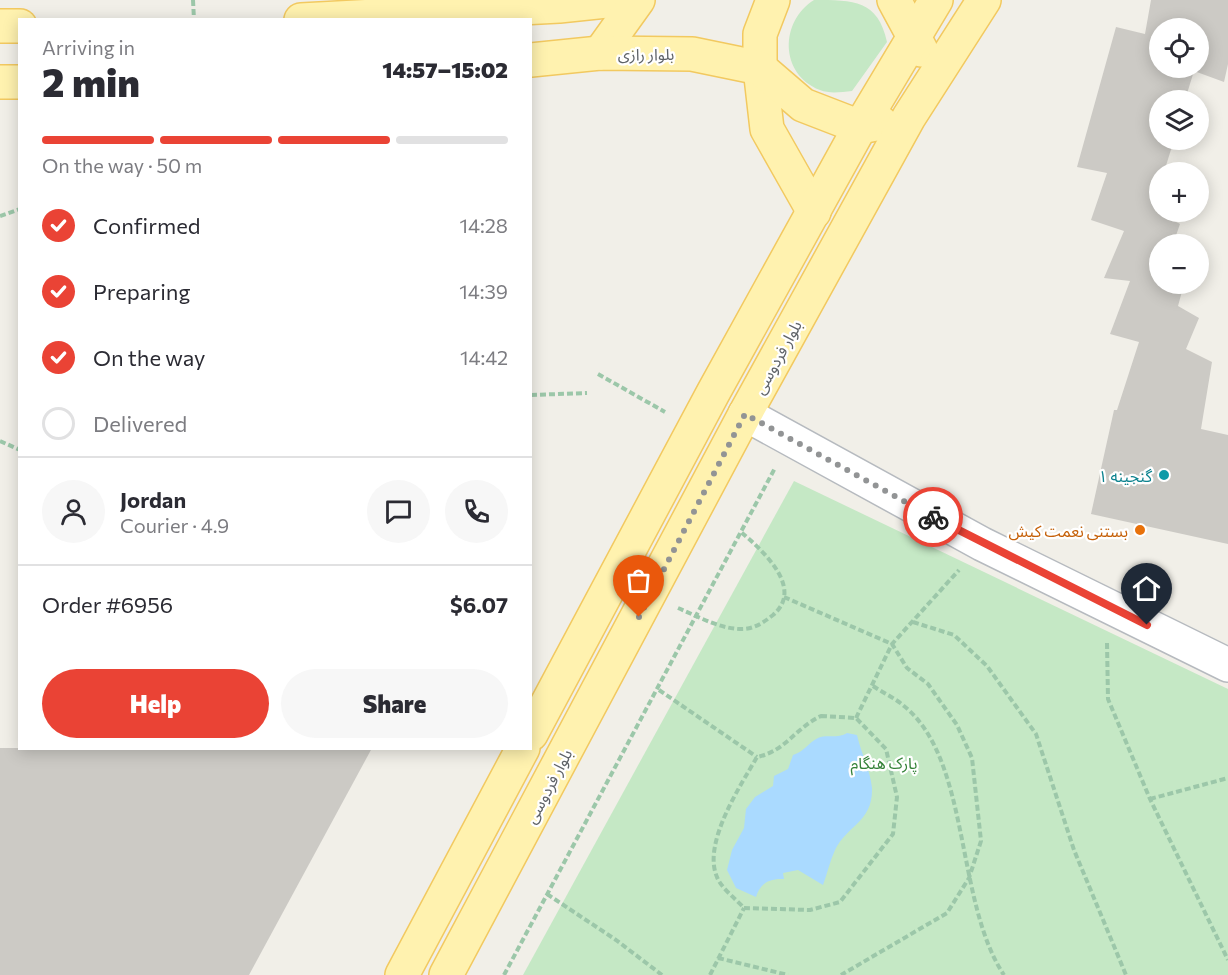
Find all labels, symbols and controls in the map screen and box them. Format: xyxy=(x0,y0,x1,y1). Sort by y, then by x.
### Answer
map controls xyxy=(1149,18,1209,294)
button: locate xyxy=(1149,18,1209,78)
text: Arriving in xyxy=(42,35,135,59)
street label: بلوار رازی xyxy=(618,44,674,64)
text: 14:57–15:02 xyxy=(382,56,508,83)
text: 2 min xyxy=(42,57,140,105)
button: layers xyxy=(1149,90,1209,150)
text: On the way · 50 m xyxy=(42,153,202,177)
button: + xyxy=(1149,162,1209,222)
icon: check xyxy=(42,209,75,242)
text: Confirmed xyxy=(93,212,200,239)
text: 14:28 xyxy=(460,213,508,237)
button: − xyxy=(1149,234,1209,294)
icon: check xyxy=(42,275,75,308)
text: Preparing xyxy=(93,278,190,305)
text: 14:39 xyxy=(459,279,508,303)
street label: بلوار فردوسی xyxy=(749,317,806,398)
icon: check xyxy=(42,341,75,374)
text: On the way xyxy=(93,344,205,371)
text: 14:42 xyxy=(460,345,508,369)
text: Delivered xyxy=(93,410,187,437)
place label: گنجینه ۱ xyxy=(1098,466,1152,485)
marker: گنجینه ۱ xyxy=(1157,468,1171,482)
button: person xyxy=(42,480,105,543)
button: chat xyxy=(367,480,430,543)
button: phone xyxy=(445,480,508,543)
text: Jordan xyxy=(120,486,186,513)
courier xyxy=(903,487,963,547)
icon: bike xyxy=(917,501,950,534)
text: Courier · 4.9 xyxy=(120,513,229,537)
place label: بستنی نعمت کیش xyxy=(1008,521,1128,541)
marker: بستنی نعمت کیش xyxy=(1133,523,1147,537)
pin xyxy=(613,555,664,617)
pin xyxy=(1121,563,1172,625)
icon: bag xyxy=(622,564,655,597)
icon: home xyxy=(1130,572,1163,605)
text: Order #6956 xyxy=(42,591,173,618)
text: $6.07 xyxy=(450,591,508,618)
button: Help xyxy=(42,669,269,738)
button: Share xyxy=(281,669,508,738)
street label: بلوار فردوسی xyxy=(520,746,576,827)
park label: پارک هنگام xyxy=(851,753,917,776)

